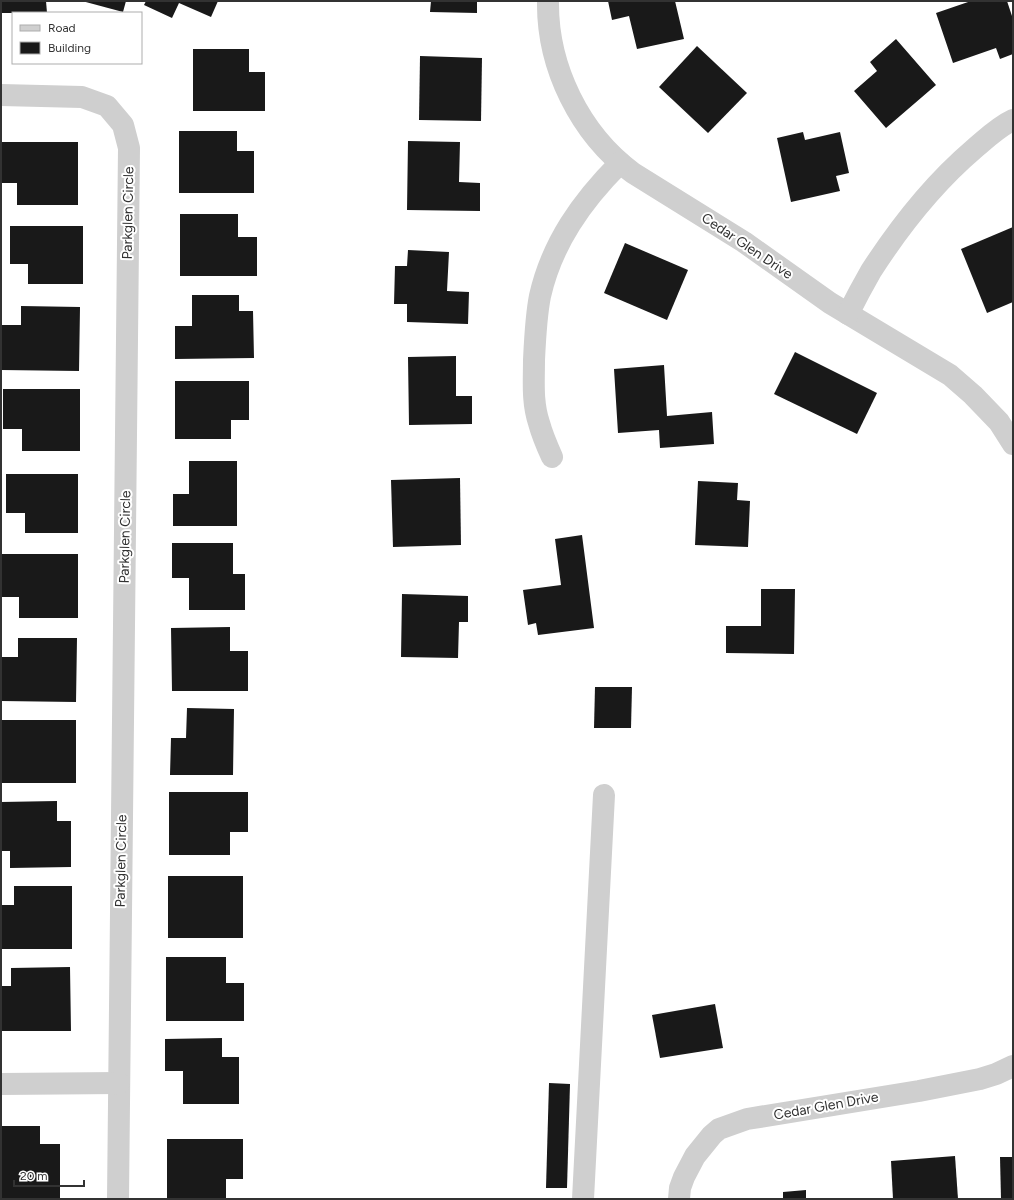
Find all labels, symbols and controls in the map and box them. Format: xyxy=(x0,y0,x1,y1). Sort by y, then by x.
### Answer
legend xyxy=(12,12,142,64)
text: Road xyxy=(48,21,76,35)
text: Building xyxy=(48,41,91,55)
street label: Parkglen Circle xyxy=(119,166,137,260)
street label: Cedar Glen Drive xyxy=(698,209,796,283)
street label: Parkglen Circle xyxy=(116,490,134,584)
street label: Parkglen Circle xyxy=(112,814,130,908)
street label: Cedar Glen Drive xyxy=(772,1088,880,1124)
scale bar xyxy=(14,1162,84,1188)
text: 20 m xyxy=(20,1169,48,1183)

